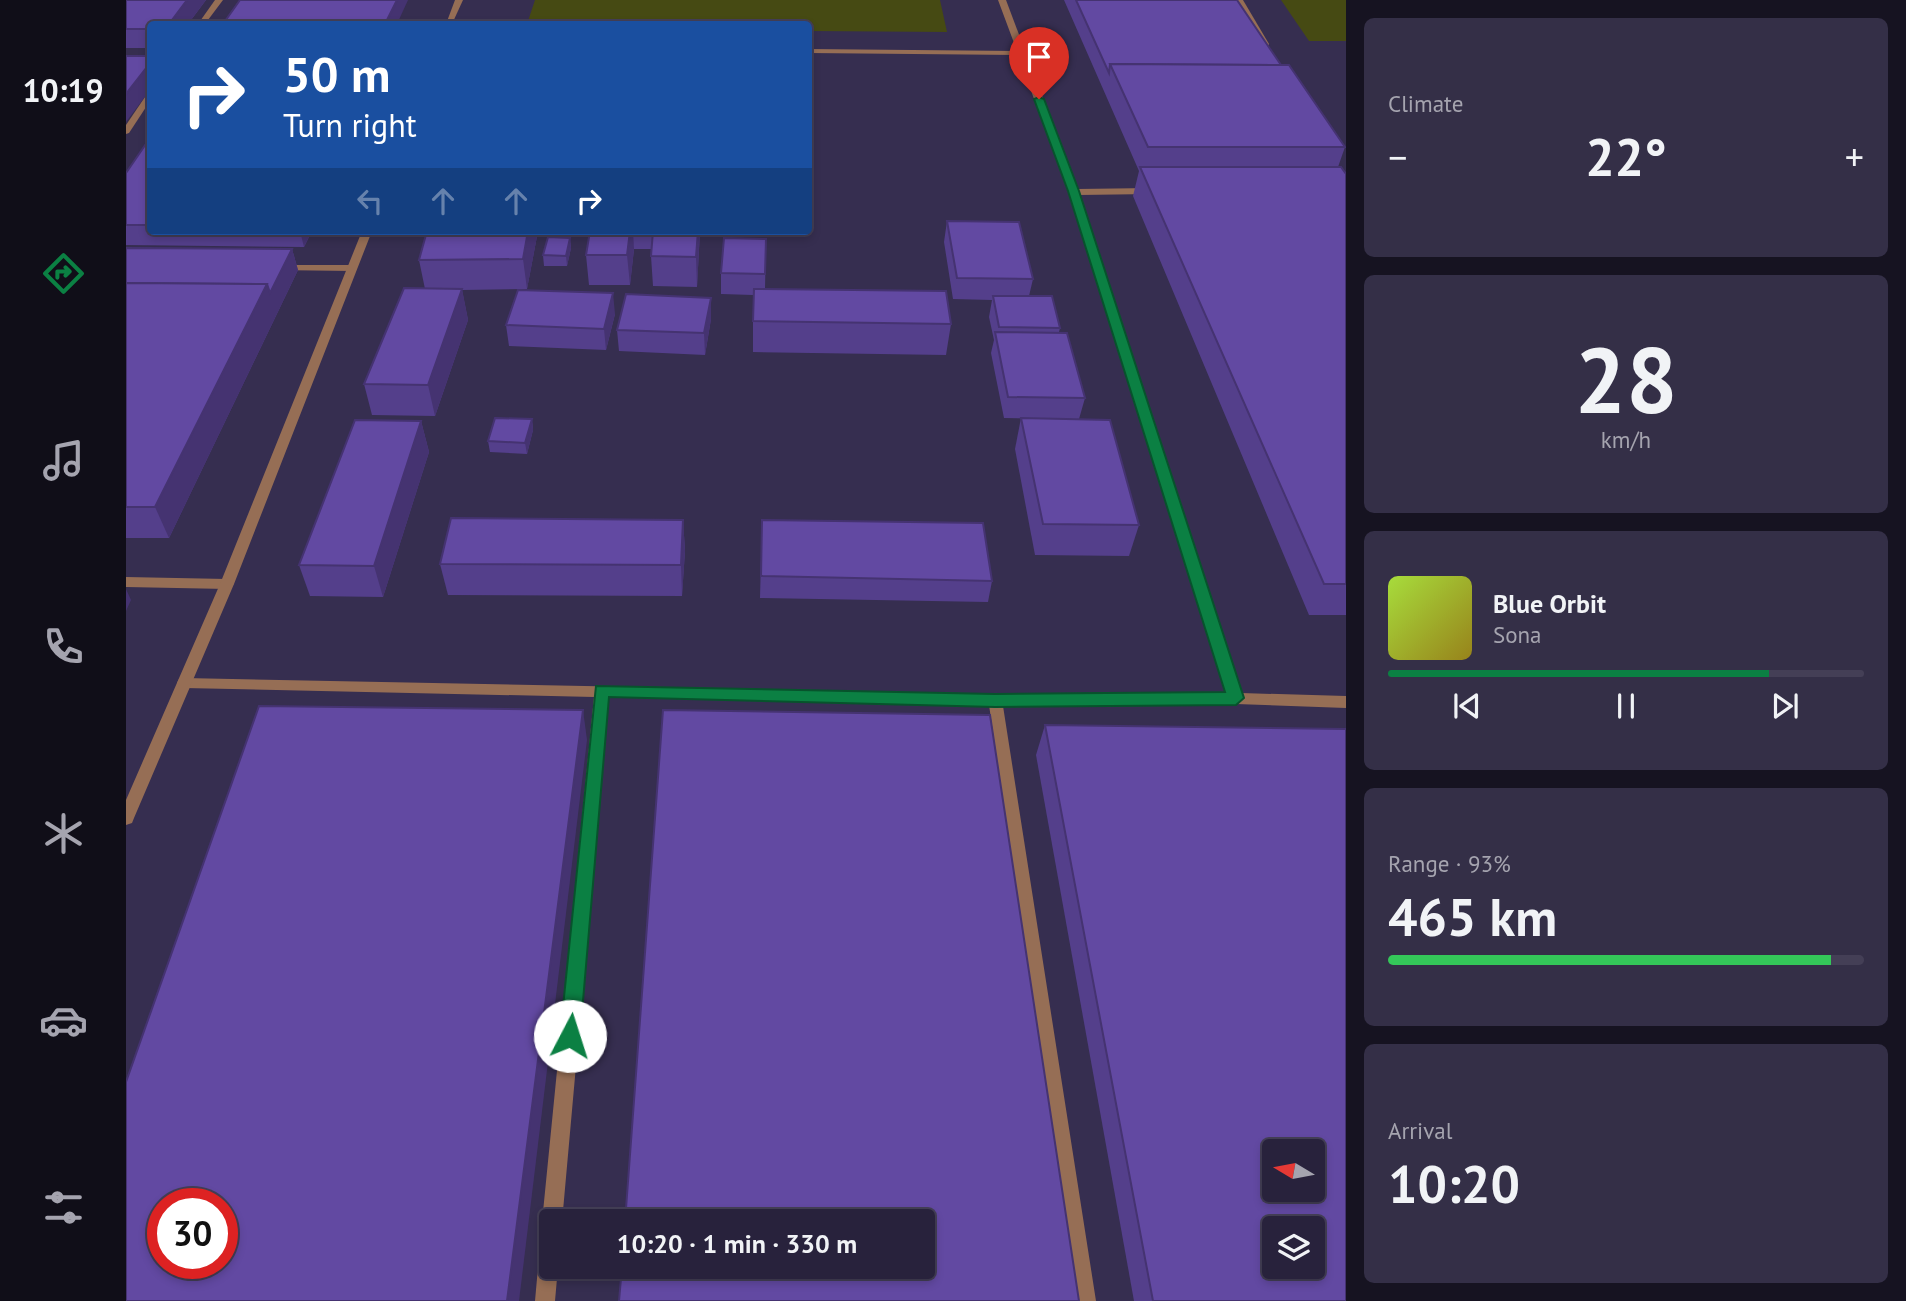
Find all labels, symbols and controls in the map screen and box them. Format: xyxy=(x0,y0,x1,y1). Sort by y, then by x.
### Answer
pin xyxy=(1009,27,1069,99)
icon: arrive xyxy=(1020,38,1058,76)
text: 50 m xyxy=(283,42,390,106)
icon: right xyxy=(168,49,259,140)
text: 10:19 xyxy=(22,69,104,111)
text: Climate xyxy=(1388,89,1463,118)
text: Turn right xyxy=(283,104,417,146)
text: 22° xyxy=(1585,123,1667,190)
text: − xyxy=(1388,132,1407,181)
text: + xyxy=(1845,132,1864,181)
icon: left xyxy=(351,182,389,220)
icon: ahead xyxy=(424,182,462,220)
icon: ahead xyxy=(497,182,535,220)
icon: right xyxy=(570,182,608,220)
icon: directions xyxy=(39,249,88,298)
text: 28 xyxy=(1574,320,1678,438)
text: km/h xyxy=(1601,425,1651,454)
icon: music xyxy=(39,436,88,485)
text: Blue Orbit xyxy=(1493,587,1606,620)
text: Sona xyxy=(1493,620,1542,649)
icon: phone xyxy=(39,622,88,671)
icon: previous xyxy=(1448,687,1486,725)
icon: pause xyxy=(1607,687,1645,725)
icon: next xyxy=(1766,687,1804,725)
icon: climate xyxy=(39,809,88,858)
text: Range · 93% xyxy=(1388,849,1511,878)
text: 465 km xyxy=(1388,883,1557,950)
icon: car xyxy=(39,996,88,1045)
position arrow xyxy=(533,999,607,1073)
text: Arrival xyxy=(1388,1116,1452,1145)
north arrow xyxy=(1262,1139,1325,1202)
map controls xyxy=(1262,1139,1325,1279)
text: 10:20 xyxy=(1388,1150,1520,1217)
icon: filters xyxy=(39,1183,88,1232)
speed limit sign: 30 xyxy=(147,1188,238,1279)
button: layers xyxy=(1262,1216,1325,1279)
text: 10:20 · 1 min · 330 m xyxy=(617,1227,857,1260)

